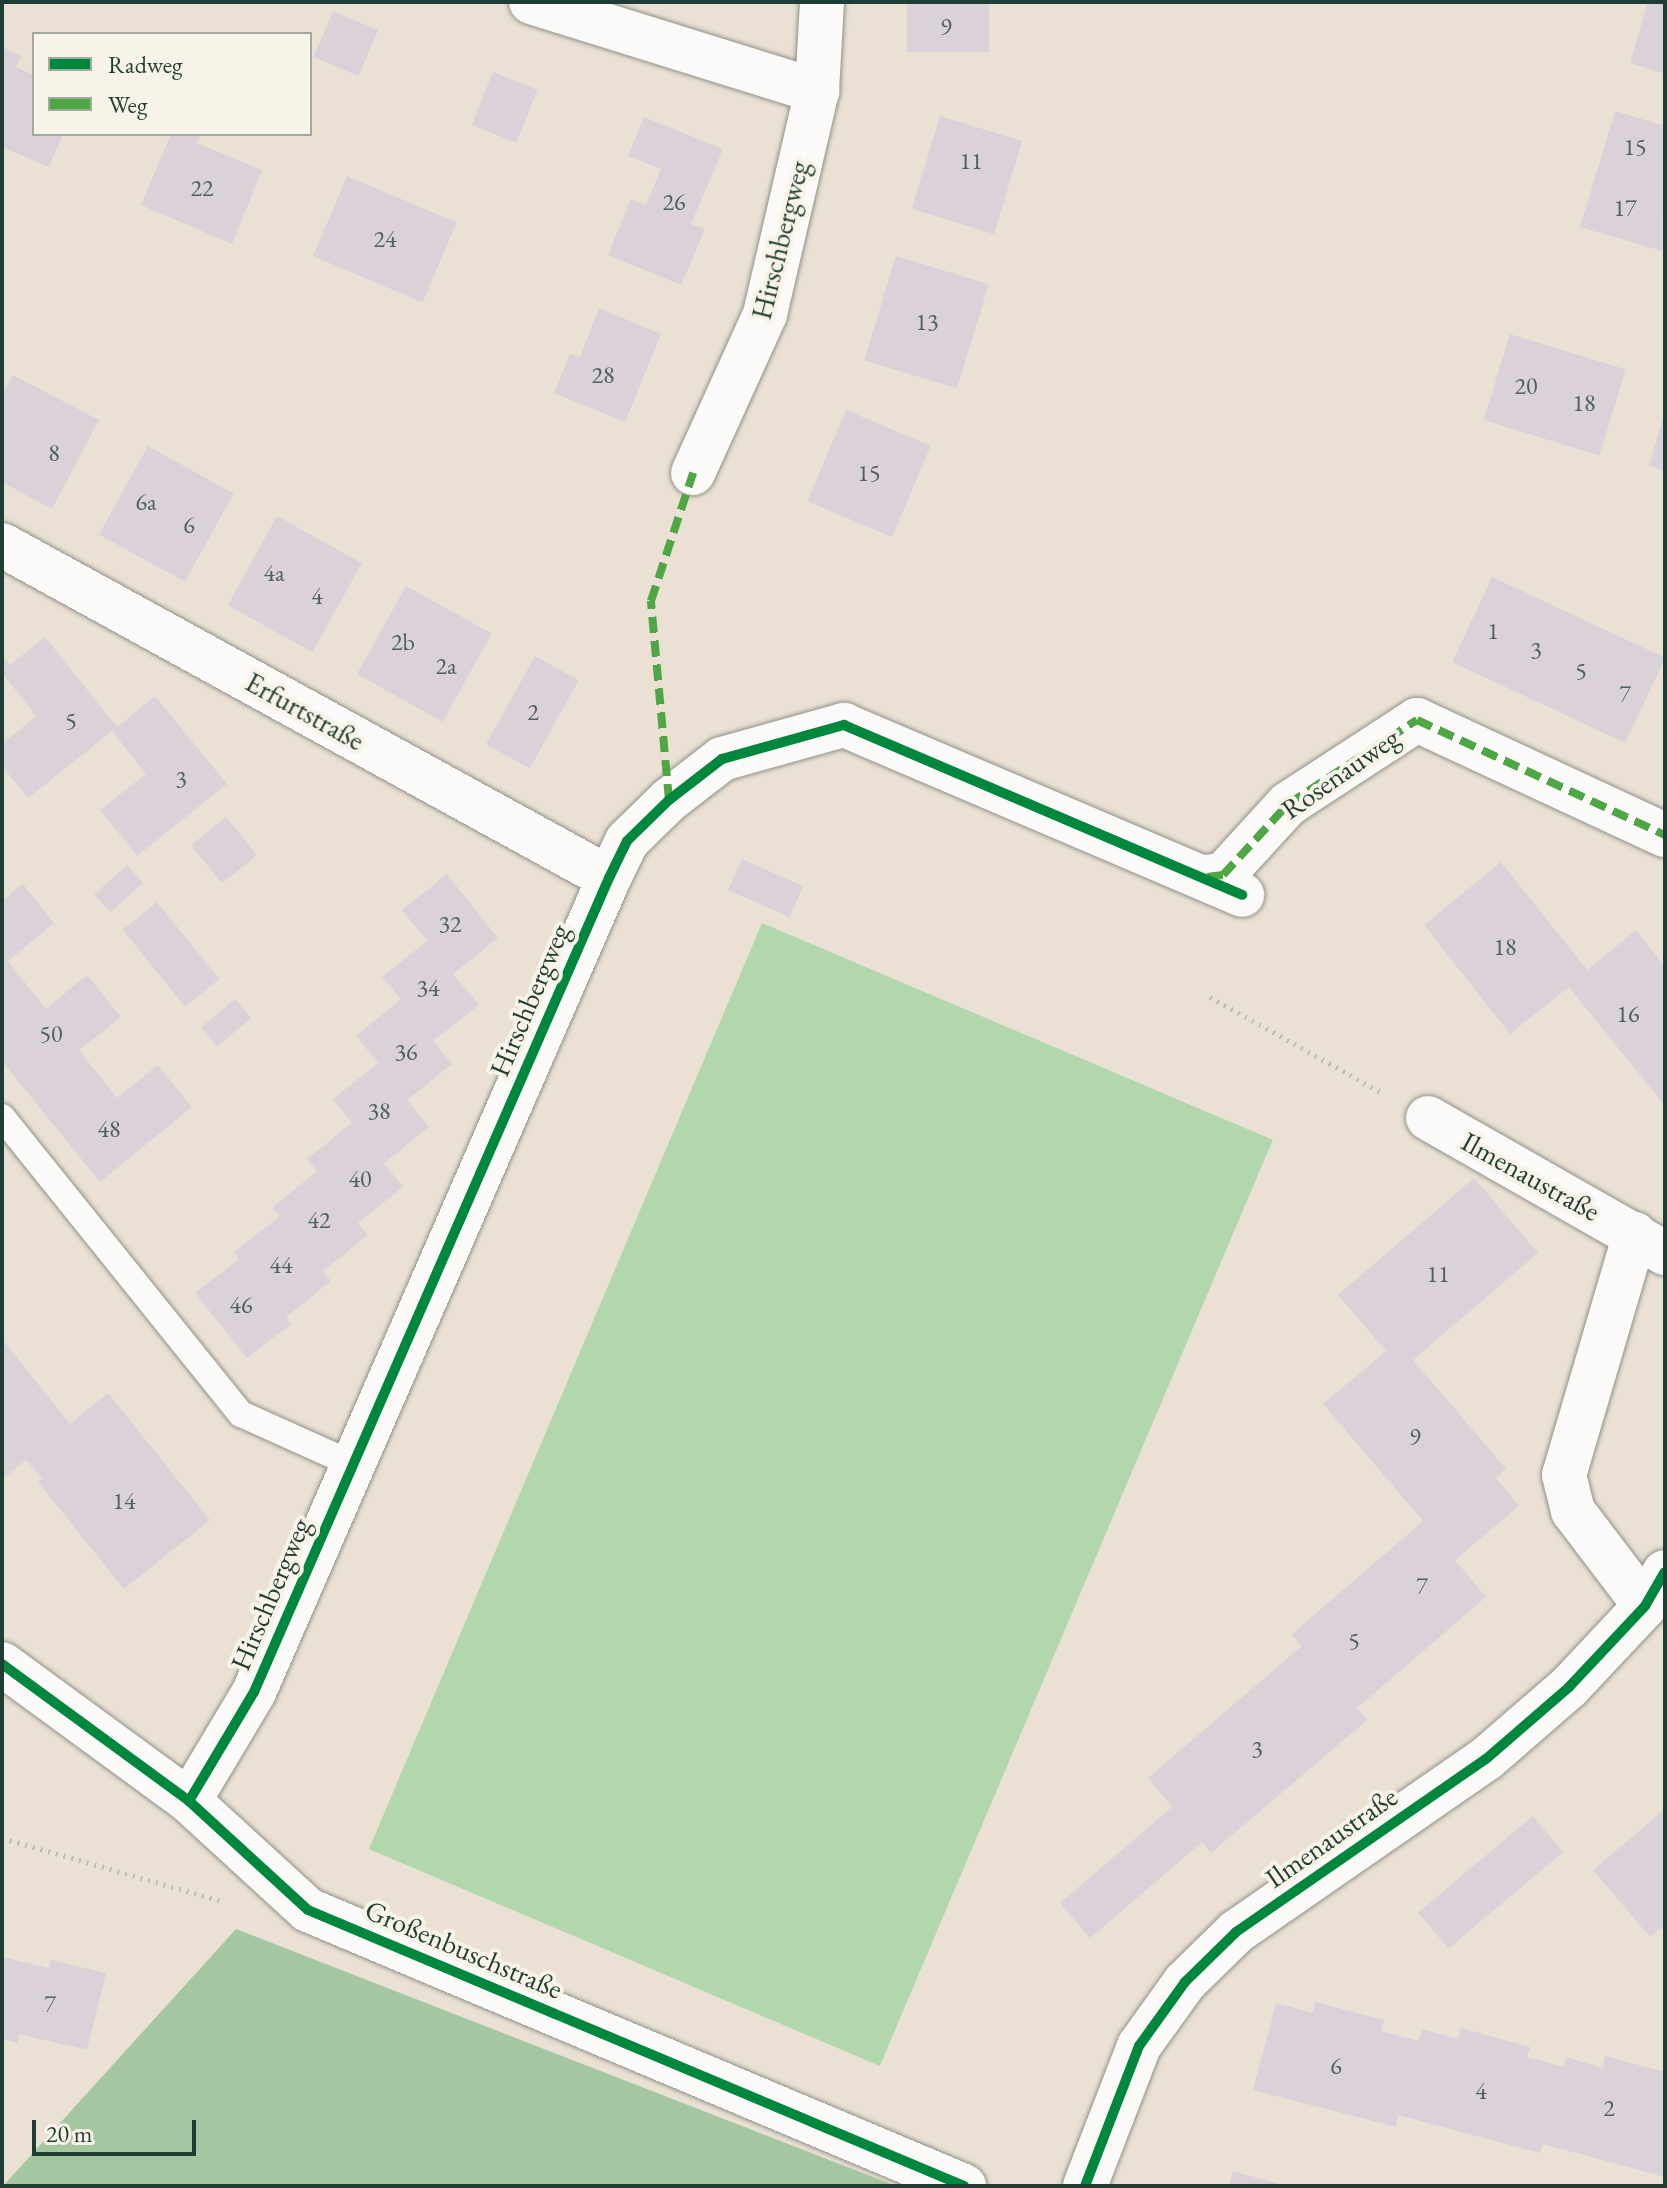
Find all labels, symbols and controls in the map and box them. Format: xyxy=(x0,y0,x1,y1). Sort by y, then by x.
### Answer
house number: 9 xyxy=(940,13,952,41)
legend xyxy=(32,32,312,136)
text: Radweg xyxy=(108,49,182,80)
text: Weg xyxy=(108,89,147,120)
house number: 15 xyxy=(1623,133,1647,161)
house number: 11 xyxy=(959,147,983,175)
street label: Hirschbergweg xyxy=(744,157,816,323)
house number: 22 xyxy=(190,174,214,202)
house number: 26 xyxy=(662,188,686,216)
house number: 17 xyxy=(1613,194,1637,222)
house number: 24 xyxy=(373,225,397,253)
house number: 13 xyxy=(915,308,939,336)
house number: 28 xyxy=(591,361,615,389)
house number: 20 xyxy=(1514,372,1538,400)
house number: 18 xyxy=(1572,389,1596,417)
house number: 8 xyxy=(48,439,60,467)
house number: 15 xyxy=(857,459,881,487)
house number: 6a xyxy=(135,488,157,516)
house number: 6 xyxy=(183,511,195,539)
house number: 4a xyxy=(263,559,285,587)
house number: 4 xyxy=(311,582,323,610)
house number: 1 xyxy=(1487,617,1499,645)
house number: 2b xyxy=(391,628,415,656)
house number: 3 xyxy=(1530,636,1542,664)
house number: 2a xyxy=(435,652,457,680)
house number: 5 xyxy=(1575,657,1587,685)
street label: Erfurtstraße xyxy=(240,665,370,757)
house number: 7 xyxy=(1619,680,1631,708)
house number: 2 xyxy=(527,698,539,726)
house number: 5 xyxy=(65,707,77,735)
street label: Rosenauweg xyxy=(1275,720,1405,826)
house number: 3 xyxy=(175,765,187,793)
house number: 32 xyxy=(438,910,462,938)
street label: Hirschbergweg xyxy=(482,919,576,1081)
house number: 18 xyxy=(1493,933,1517,961)
house number: 34 xyxy=(416,974,440,1002)
house number: 16 xyxy=(1616,1000,1640,1028)
house number: 50 xyxy=(39,1020,63,1048)
house number: 36 xyxy=(394,1038,418,1066)
house number: 38 xyxy=(367,1097,391,1125)
house number: 48 xyxy=(97,1115,121,1143)
street label: Ilmenaustraße xyxy=(1456,1124,1606,1228)
house number: 40 xyxy=(348,1165,372,1193)
house number: 42 xyxy=(307,1206,331,1234)
house number: 44 xyxy=(269,1251,293,1279)
house number: 11 xyxy=(1426,1260,1450,1288)
house number: 46 xyxy=(229,1291,253,1319)
house number: 9 xyxy=(1409,1423,1421,1451)
house number: 14 xyxy=(112,1487,136,1515)
street label: Hirschbergweg xyxy=(223,1513,317,1675)
house number: 7 xyxy=(1416,1572,1428,1600)
house number: 5 xyxy=(1348,1627,1360,1655)
house number: 3 xyxy=(1251,1735,1263,1763)
street label: Ilmenaustraße xyxy=(1259,1779,1403,1895)
street label: Großenbuschstraße xyxy=(360,1892,568,2006)
house number: 7 xyxy=(44,1990,56,2018)
house number: 6 xyxy=(1330,2052,1342,2080)
house number: 4 xyxy=(1475,2077,1487,2105)
house number: 2 xyxy=(1603,2094,1615,2122)
scale bar xyxy=(36,2104,200,2154)
text: 20 m xyxy=(46,2118,93,2149)

